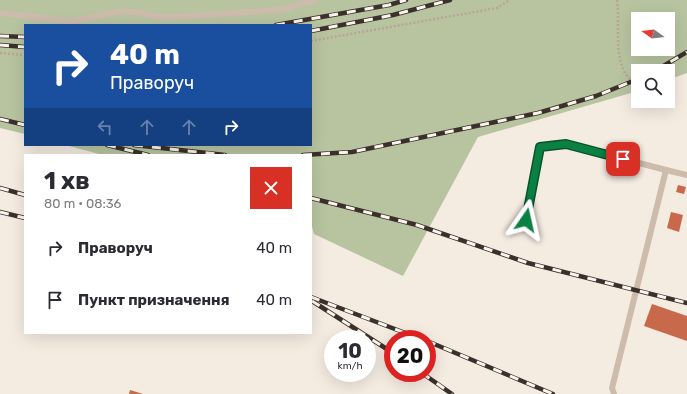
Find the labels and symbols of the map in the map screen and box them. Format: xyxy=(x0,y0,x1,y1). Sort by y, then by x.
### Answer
north arrow xyxy=(631,12,675,56)
pin xyxy=(606,142,640,176)
position arrow xyxy=(505,199,547,241)
speed limit sign: 20 xyxy=(384,330,436,382)

